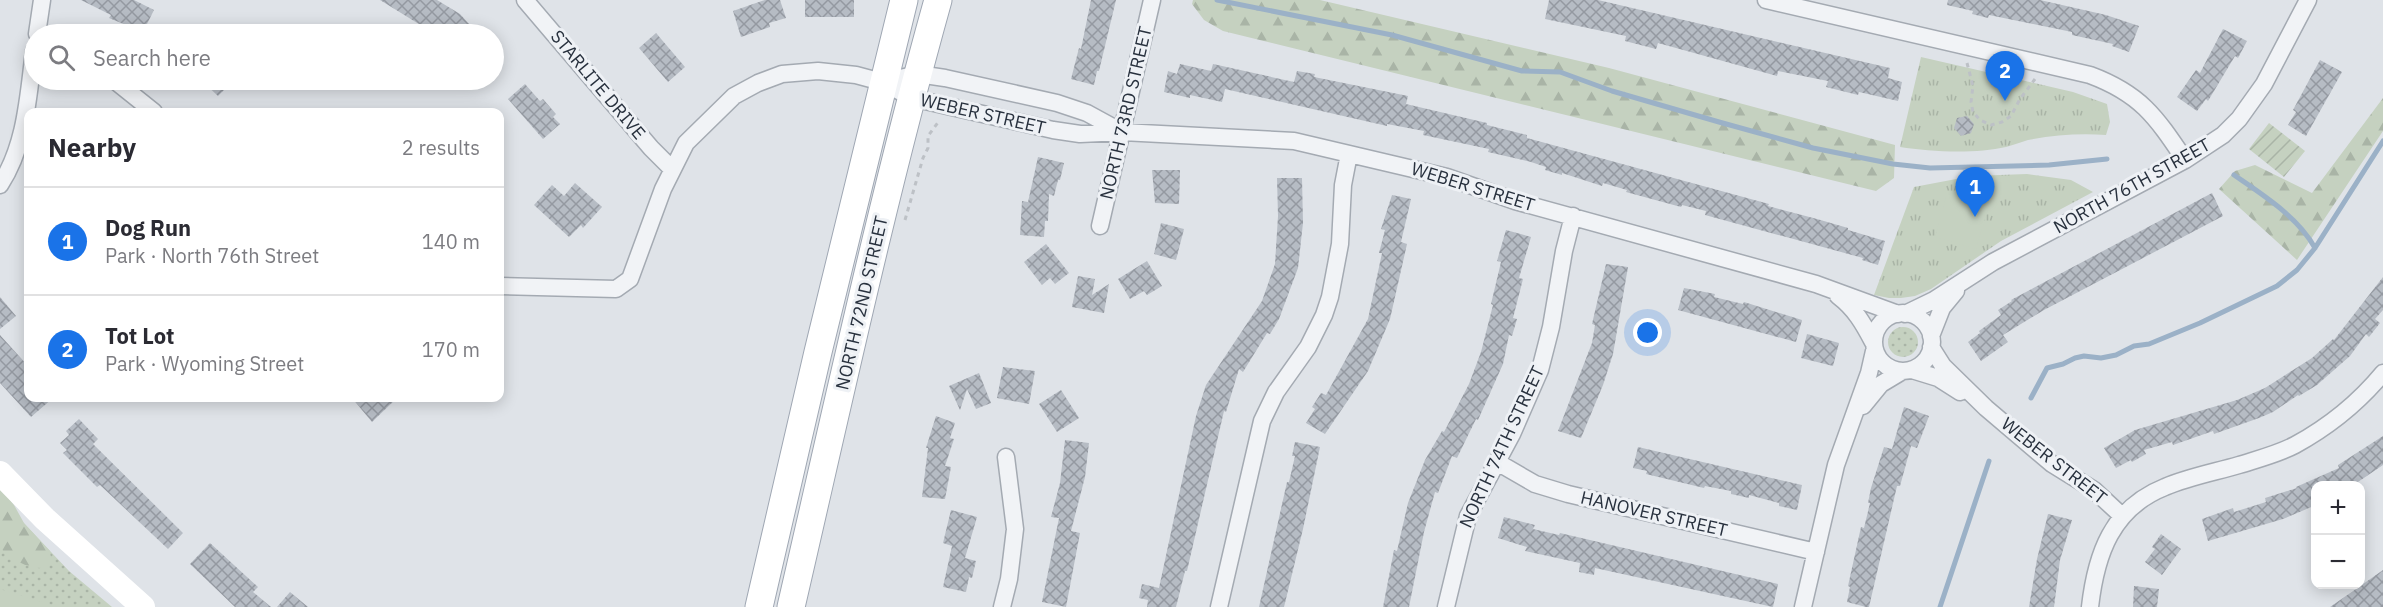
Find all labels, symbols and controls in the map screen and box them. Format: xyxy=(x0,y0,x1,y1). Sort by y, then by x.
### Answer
search box xyxy=(24,24,504,90)
street label: NORTH 73RD STREET xyxy=(1094,24,1157,202)
street label: STARLITE DRIVE xyxy=(546,25,651,144)
icon: search xyxy=(45,41,78,74)
text: Search here xyxy=(93,43,211,72)
pin: 2 xyxy=(1986,51,2024,101)
street label: WEBER STREET xyxy=(918,88,1048,139)
text: Nearby xyxy=(48,130,136,164)
street label: NORTH 76TH STREET xyxy=(2049,133,2214,238)
text: 2 results xyxy=(402,134,480,161)
street label: WEBER STREET xyxy=(1409,157,1538,216)
pin: 1 xyxy=(1956,168,1994,217)
text: Dog Run xyxy=(105,213,191,242)
street label: NORTH 72ND STREET xyxy=(830,214,893,392)
text: 1 xyxy=(62,228,74,255)
text: 140 m xyxy=(422,228,480,255)
text: Park · North 76th Street xyxy=(105,242,319,269)
your location xyxy=(1633,318,1662,347)
text: Tot Lot xyxy=(105,321,174,350)
text: 2 xyxy=(62,336,74,363)
text: 170 m xyxy=(422,336,480,363)
text: Park · Wyoming Street xyxy=(105,350,304,377)
street label: NORTH 74TH STREET xyxy=(1454,362,1549,531)
street label: WEBER STREET xyxy=(1997,412,2112,509)
map controls xyxy=(2311,481,2365,589)
button: + xyxy=(2311,481,2365,535)
street label: HANOVER STREET xyxy=(1578,485,1730,542)
button: − xyxy=(2311,535,2365,589)

